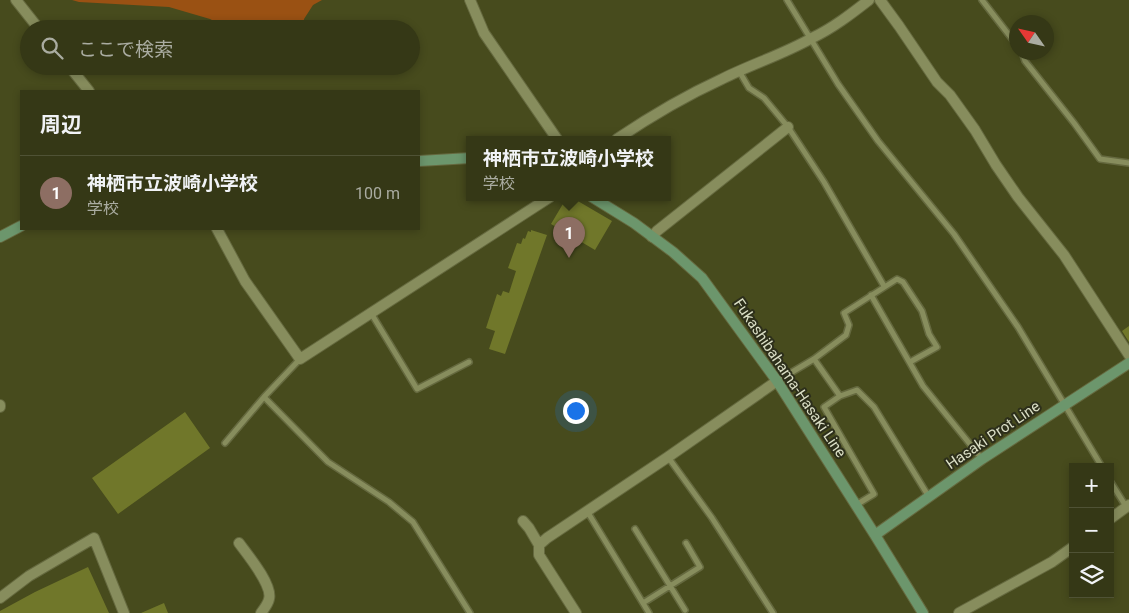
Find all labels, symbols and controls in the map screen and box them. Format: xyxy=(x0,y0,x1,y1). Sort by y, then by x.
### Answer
north arrow xyxy=(1009,15,1054,60)
search box xyxy=(20,20,420,75)
icon: search xyxy=(38,34,66,62)
text: ここで検索 xyxy=(78,38,173,61)
text: 周辺 xyxy=(40,113,82,137)
popup xyxy=(466,136,671,201)
text: 神栖市立波崎小学校 xyxy=(483,147,654,170)
text: 神栖市立波崎小学校 xyxy=(87,172,258,195)
text: 学校 xyxy=(483,174,515,193)
text: 1 xyxy=(51,184,61,203)
text: 100 m xyxy=(355,184,400,203)
text: 学校 xyxy=(87,199,119,218)
pin: 1 xyxy=(553,217,585,258)
street label: Fukashibahama-Hasaki Line xyxy=(730,295,850,461)
street label: Hasaki Prot Line xyxy=(943,397,1043,473)
your location xyxy=(563,398,589,424)
map controls xyxy=(1069,463,1114,598)
button: + xyxy=(1069,463,1114,508)
button: − xyxy=(1069,508,1114,553)
button: layers xyxy=(1069,553,1114,598)

